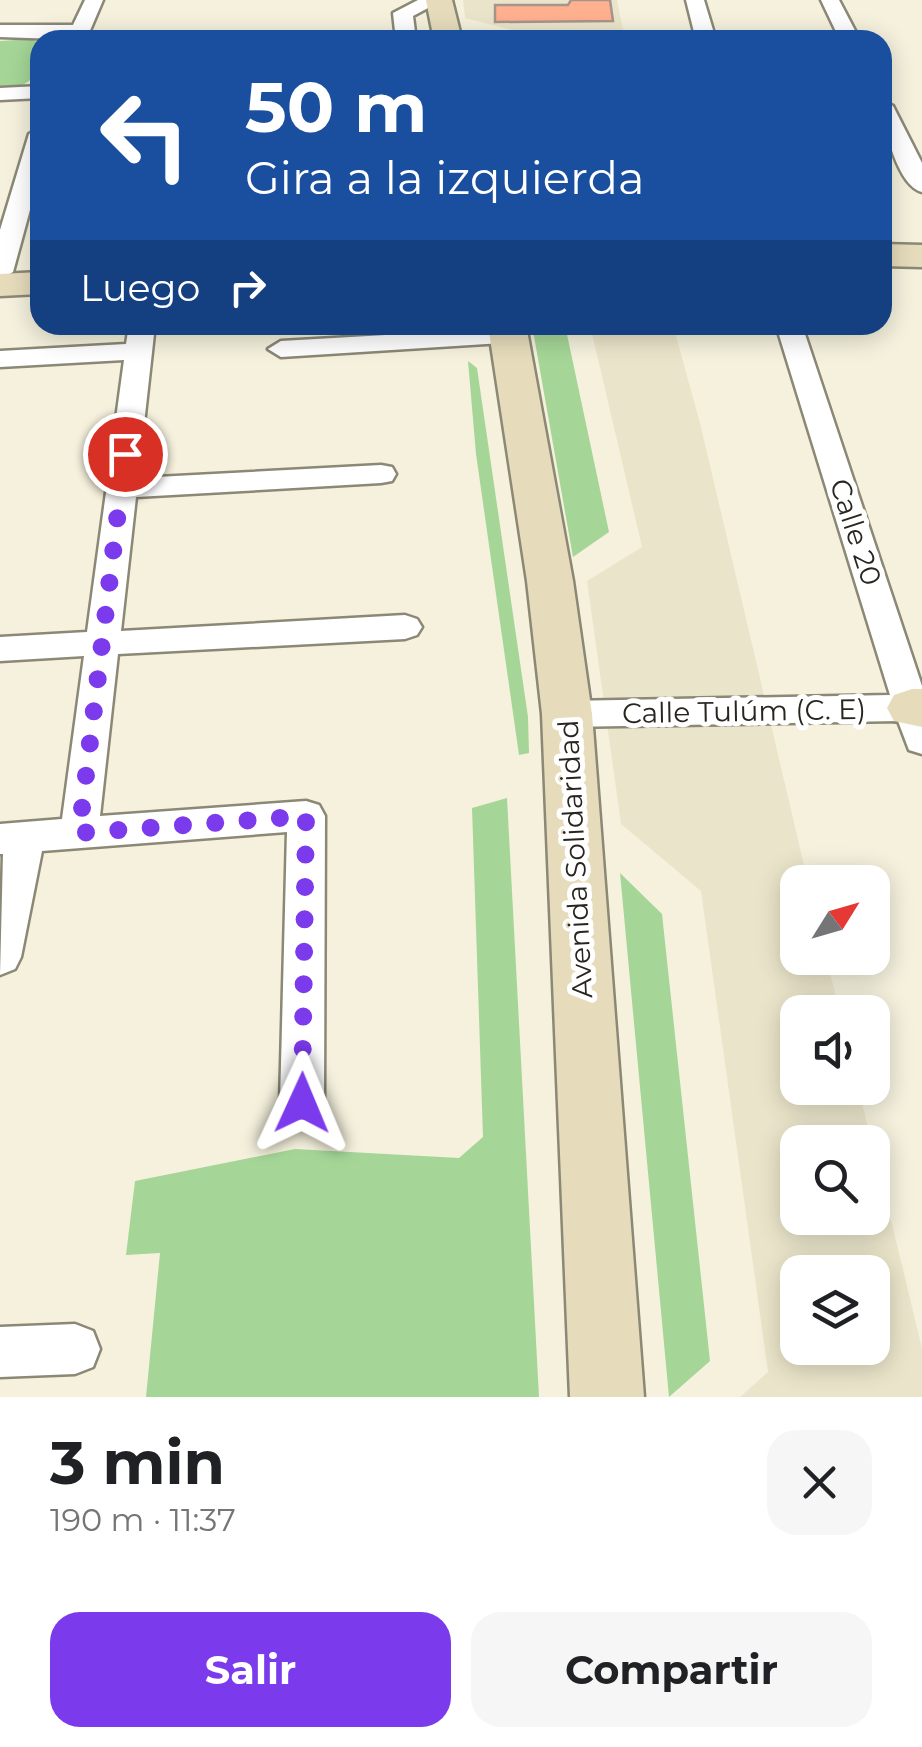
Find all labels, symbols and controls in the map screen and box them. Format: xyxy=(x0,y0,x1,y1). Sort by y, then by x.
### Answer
text: 50 m xyxy=(245,64,427,150)
icon: left xyxy=(80,70,210,200)
text: Gira a la izquierda xyxy=(245,150,645,205)
icon: right xyxy=(220,260,275,315)
text: Luego xyxy=(80,264,200,311)
pin xyxy=(83,412,168,497)
icon: arrive xyxy=(98,427,153,482)
street label: Calle 20 xyxy=(823,475,889,589)
street label: Calle Tulúm (C. E) xyxy=(622,692,866,730)
street label: Avenida Solidaridad xyxy=(551,719,599,999)
north arrow xyxy=(780,865,890,975)
map controls xyxy=(780,865,890,1365)
button: sound xyxy=(780,995,890,1105)
position arrow xyxy=(250,1051,354,1155)
button: search xyxy=(780,1125,890,1235)
button: layers xyxy=(780,1255,890,1365)
text: 3 min xyxy=(50,1426,225,1499)
button: close xyxy=(767,1430,872,1535)
text: 190 m · 11:37 xyxy=(50,1500,236,1539)
button: Salir xyxy=(50,1612,451,1727)
button: Compartir xyxy=(471,1612,872,1727)

